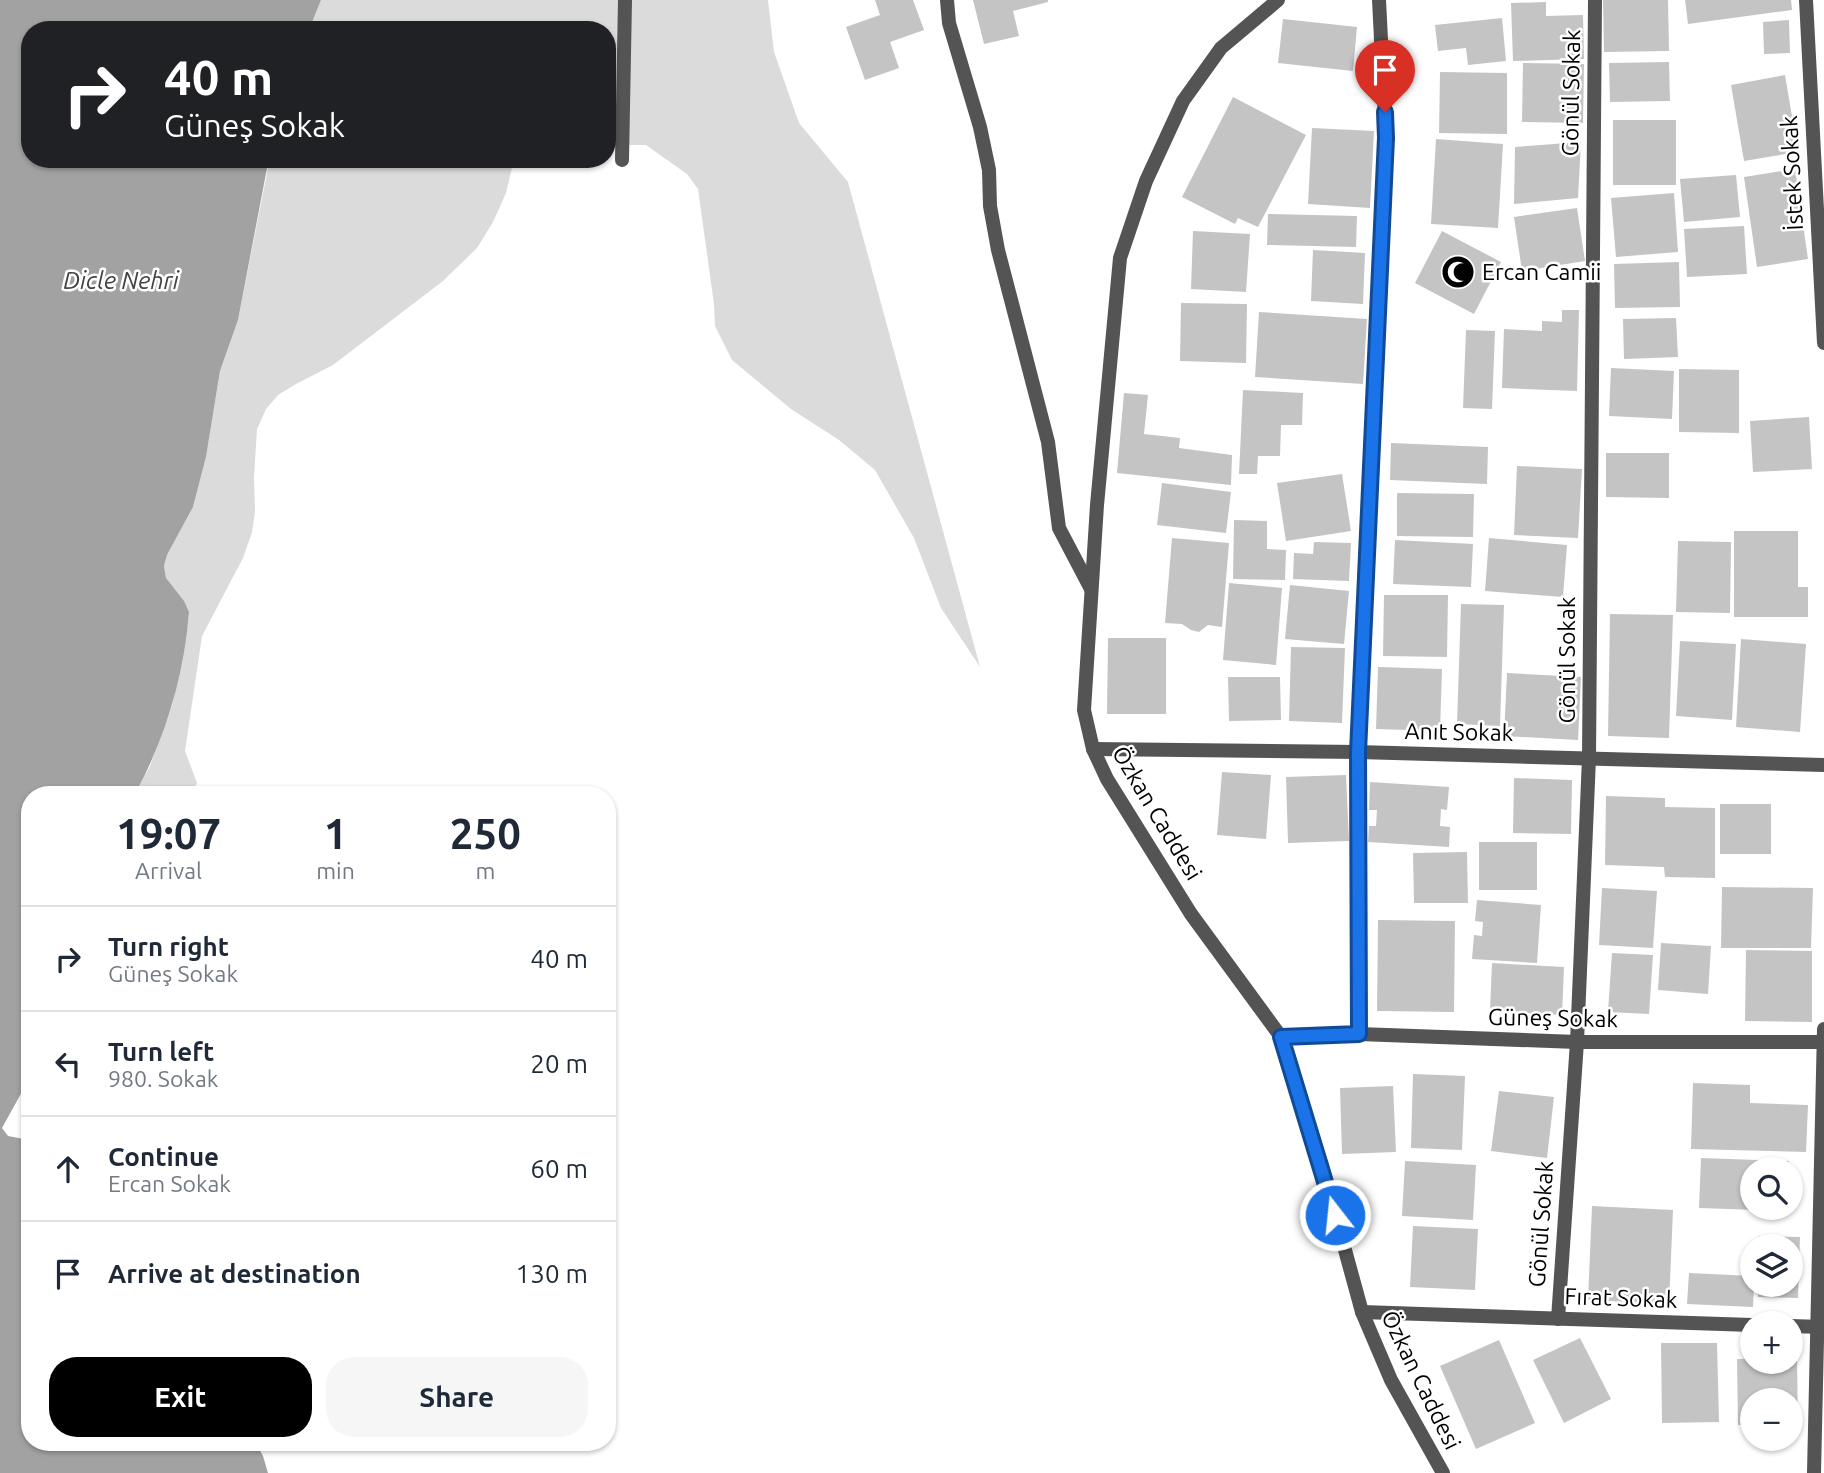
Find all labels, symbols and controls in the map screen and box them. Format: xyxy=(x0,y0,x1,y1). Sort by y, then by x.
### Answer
street label: Gönül Sokak xyxy=(1557,29,1584,157)
pin xyxy=(1355,40,1415,112)
icon: right xyxy=(49,49,140,140)
text: 40 m xyxy=(164,49,273,104)
icon: arrive xyxy=(1366,51,1404,89)
text: Güneş Sokak xyxy=(164,107,345,143)
street label: İstek Sokak xyxy=(1776,115,1807,231)
mosque icon: Ercan Camii xyxy=(1439,253,1477,291)
place label: Ercan Camii xyxy=(1482,259,1601,284)
water label: Dicle Nehri xyxy=(63,267,180,294)
street label: Gönül Sokak xyxy=(1554,596,1579,723)
street label: Anıt Sokak xyxy=(1405,718,1514,745)
street label: Özkan Caddesi xyxy=(1108,741,1207,884)
text: 19:07 xyxy=(116,810,221,857)
text: 1 xyxy=(324,810,347,857)
text: 250 xyxy=(450,810,521,857)
text: Arrival xyxy=(135,858,202,883)
text: min xyxy=(316,858,355,883)
text: m xyxy=(475,858,495,883)
text: Turn right xyxy=(108,932,229,961)
icon: right xyxy=(49,940,87,978)
text: 40 m xyxy=(530,944,588,973)
text: Güneş Sokak xyxy=(108,961,238,986)
street label: Güneş Sokak xyxy=(1488,1004,1619,1031)
text: Turn left xyxy=(108,1037,214,1066)
icon: left xyxy=(49,1045,87,1083)
text: 20 m xyxy=(530,1049,588,1078)
text: 980. Sokak xyxy=(108,1066,218,1091)
text: Continue xyxy=(108,1142,219,1171)
icon: ahead xyxy=(49,1150,87,1188)
text: 60 m xyxy=(530,1154,588,1183)
map controls xyxy=(1740,1157,1803,1451)
button: search xyxy=(1740,1157,1803,1220)
street label: Gönül Sokak xyxy=(1524,1159,1557,1288)
text: Ercan Sokak xyxy=(108,1171,231,1196)
position arrow xyxy=(1298,1178,1372,1252)
button: layers xyxy=(1740,1234,1803,1297)
icon: arrive xyxy=(49,1255,87,1293)
text: Arrive at destination xyxy=(108,1259,361,1288)
text: 130 m xyxy=(516,1259,588,1288)
street label: Fırat Sokak xyxy=(1564,1283,1678,1312)
street label: Özkan Caddesi xyxy=(1377,1306,1466,1453)
button: + xyxy=(1740,1311,1803,1374)
button: Exit xyxy=(49,1357,312,1437)
button: Share xyxy=(326,1357,588,1437)
button: − xyxy=(1740,1388,1803,1451)

